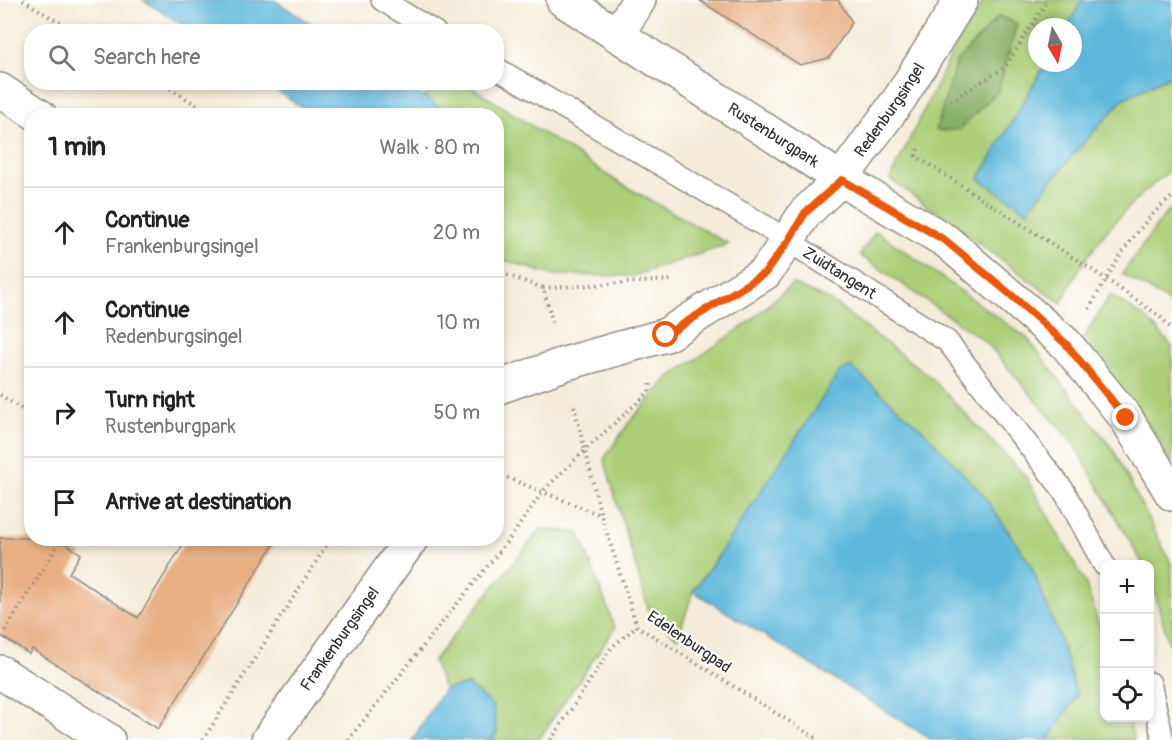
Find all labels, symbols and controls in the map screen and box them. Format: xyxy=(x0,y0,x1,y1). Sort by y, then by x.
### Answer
north arrow xyxy=(1028,18,1082,72)
search box xyxy=(24,24,504,90)
icon: search xyxy=(45,41,78,74)
text: Search here xyxy=(93,43,200,71)
street label: Redenburgsingel xyxy=(850,59,929,161)
street label: Rustenburgpark xyxy=(724,99,823,172)
text: 1 min xyxy=(48,131,106,163)
text: Walk · 80 m xyxy=(380,135,480,160)
text: Continue xyxy=(105,206,189,234)
icon: ahead xyxy=(48,216,81,249)
text: 20 m xyxy=(433,220,480,245)
text: Frankenburgsingel xyxy=(105,234,259,259)
street label: Zuidtangent xyxy=(799,242,880,304)
text: Continue xyxy=(105,296,189,324)
icon: ahead xyxy=(48,306,81,339)
text: 10 m xyxy=(436,310,480,335)
route start xyxy=(652,321,678,347)
text: Redenburgsingel xyxy=(105,324,243,349)
text: Turn right xyxy=(105,386,195,414)
icon: right xyxy=(48,396,81,429)
text: 50 m xyxy=(433,400,480,425)
route end xyxy=(1112,404,1138,430)
text: Rustenburgpark xyxy=(105,414,236,439)
icon: arrive xyxy=(48,486,81,519)
text: Arrive at destination xyxy=(105,488,291,516)
map controls xyxy=(1100,560,1154,722)
button: + xyxy=(1100,560,1154,614)
street label: Frankenburgsingel xyxy=(296,583,384,695)
street label: Edelenburgpad xyxy=(643,607,735,677)
button: − xyxy=(1100,614,1154,668)
button: locate xyxy=(1100,668,1154,722)

